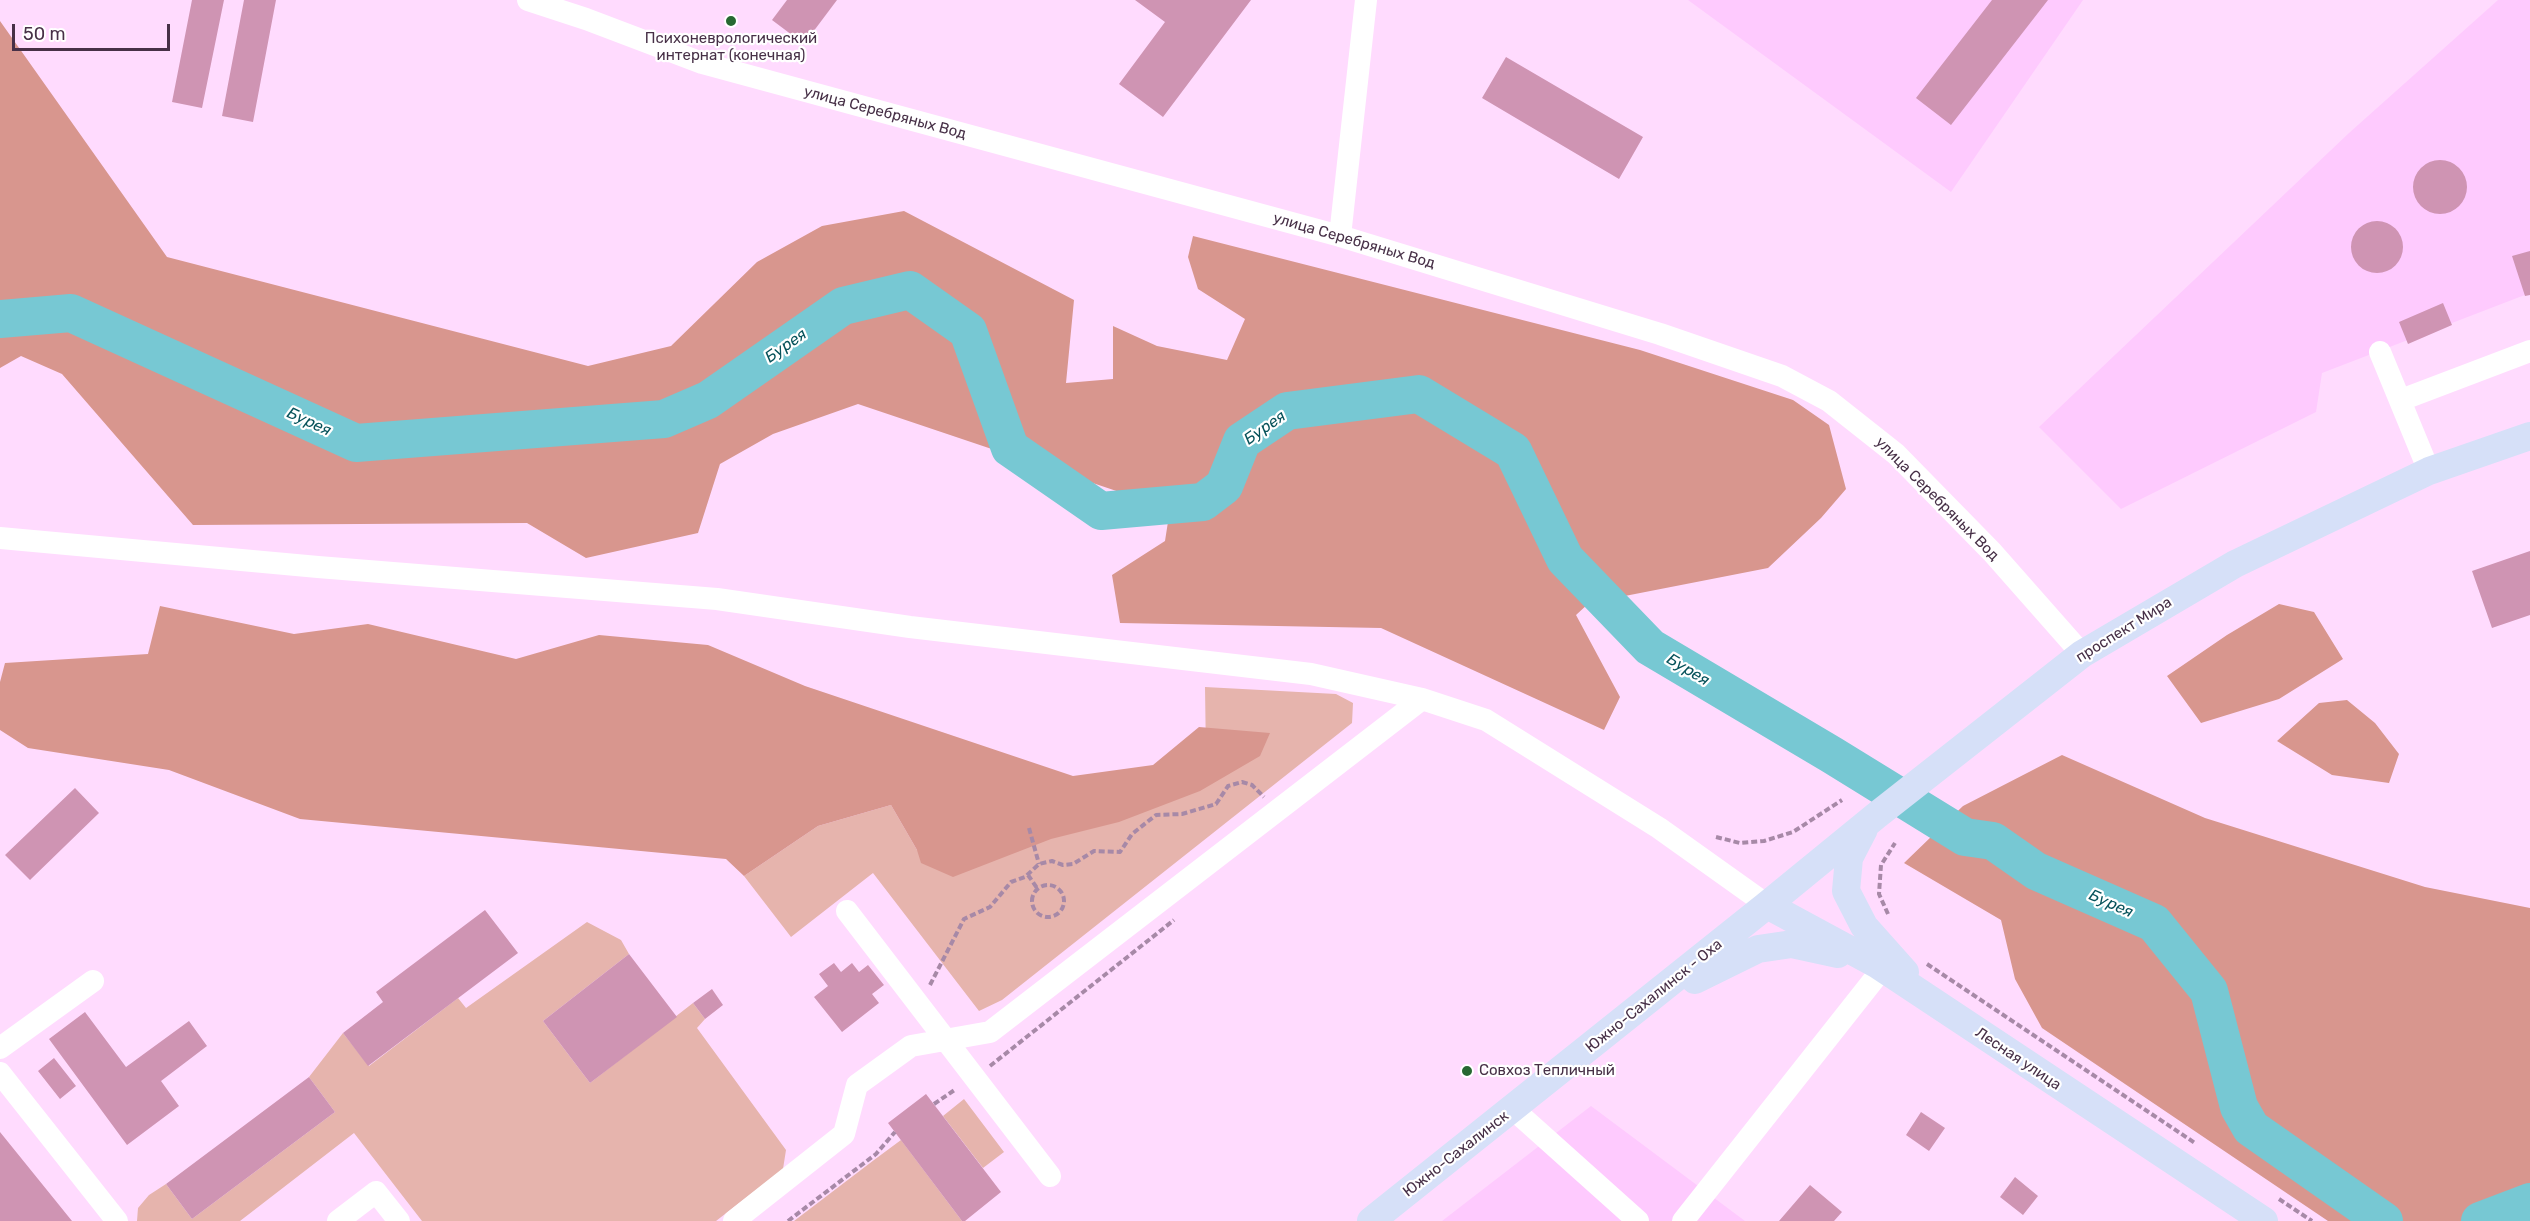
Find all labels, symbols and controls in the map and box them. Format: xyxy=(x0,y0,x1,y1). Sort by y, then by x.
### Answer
scale bar xyxy=(15,12,172,50)
marker: Психоневрологический интернат (конечная) xyxy=(724,14,738,28)
text: 50 m xyxy=(23,23,66,45)
place label: Психоневрологический интернат (конечная) xyxy=(645,30,817,65)
street label: улица Серебряных Вод xyxy=(802,83,968,143)
street label: улица Серебряных Вод xyxy=(1271,209,1437,273)
water label: Бурея xyxy=(762,325,810,367)
water label: Бурея xyxy=(284,404,334,440)
water label: Бурея xyxy=(1241,407,1289,449)
street label: улица Серебряных Вод xyxy=(1871,433,2003,565)
street label: проспект Мира xyxy=(2073,593,2175,667)
water label: Бурея xyxy=(1663,650,1713,690)
water label: Бурея xyxy=(2086,886,2136,922)
street label: Южно-Сахалинск - Оха xyxy=(1582,935,1726,1057)
street label: Лесная улица xyxy=(1972,1024,2064,1094)
place label: Совхоз Тепличный xyxy=(1479,1062,1615,1080)
marker: Совхоз Тепличный xyxy=(1460,1064,1474,1078)
street label: Южно-Сахалинск xyxy=(1400,1107,1512,1201)

